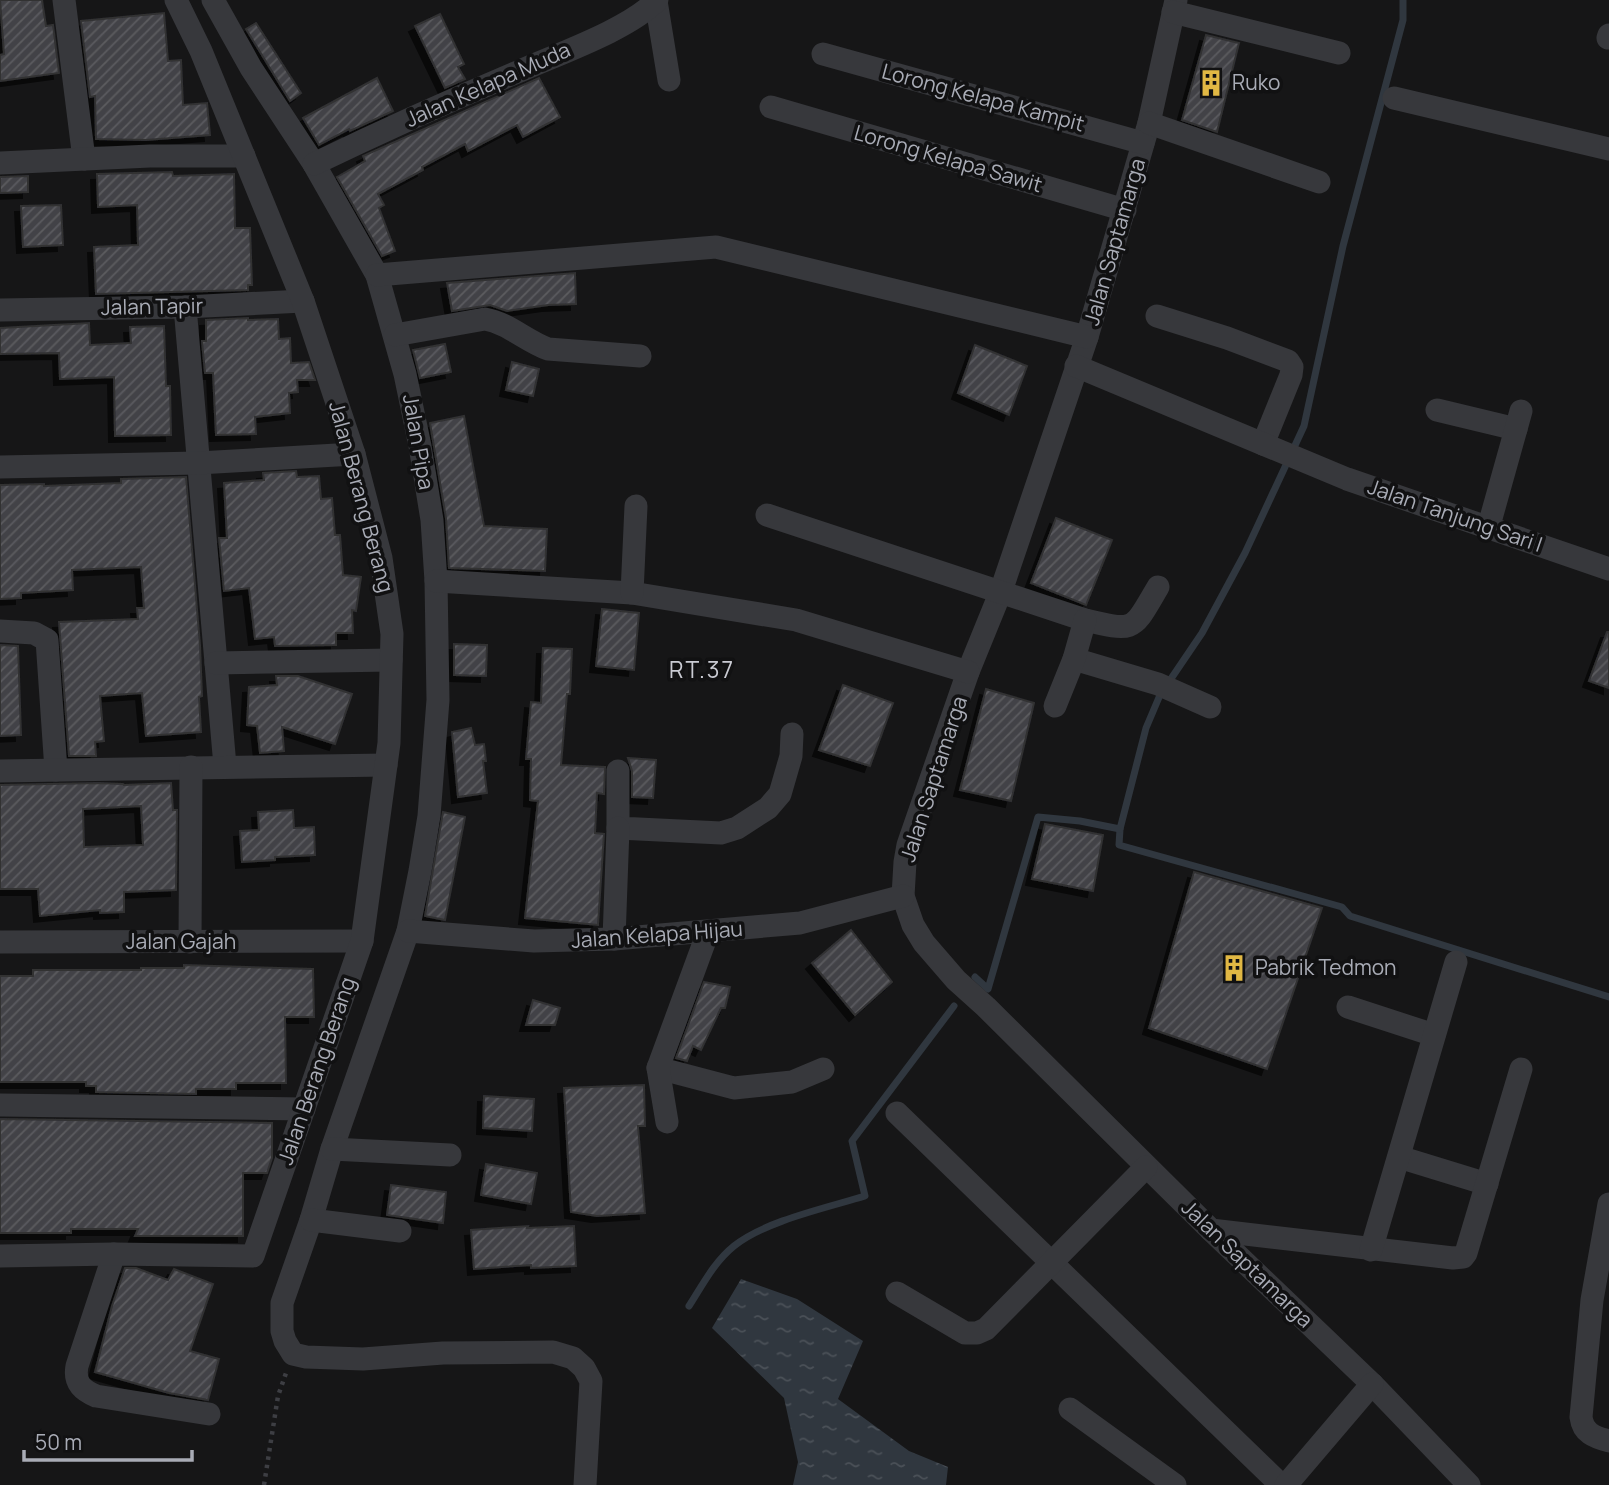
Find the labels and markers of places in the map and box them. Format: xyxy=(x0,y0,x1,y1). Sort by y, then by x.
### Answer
building icon: Ruko xyxy=(1196,68,1226,98)
place label: Ruko xyxy=(1232,68,1280,96)
building icon: Pabrik Tedmon xyxy=(1219,953,1249,983)
place label: Pabrik Tedmon xyxy=(1255,953,1397,981)

